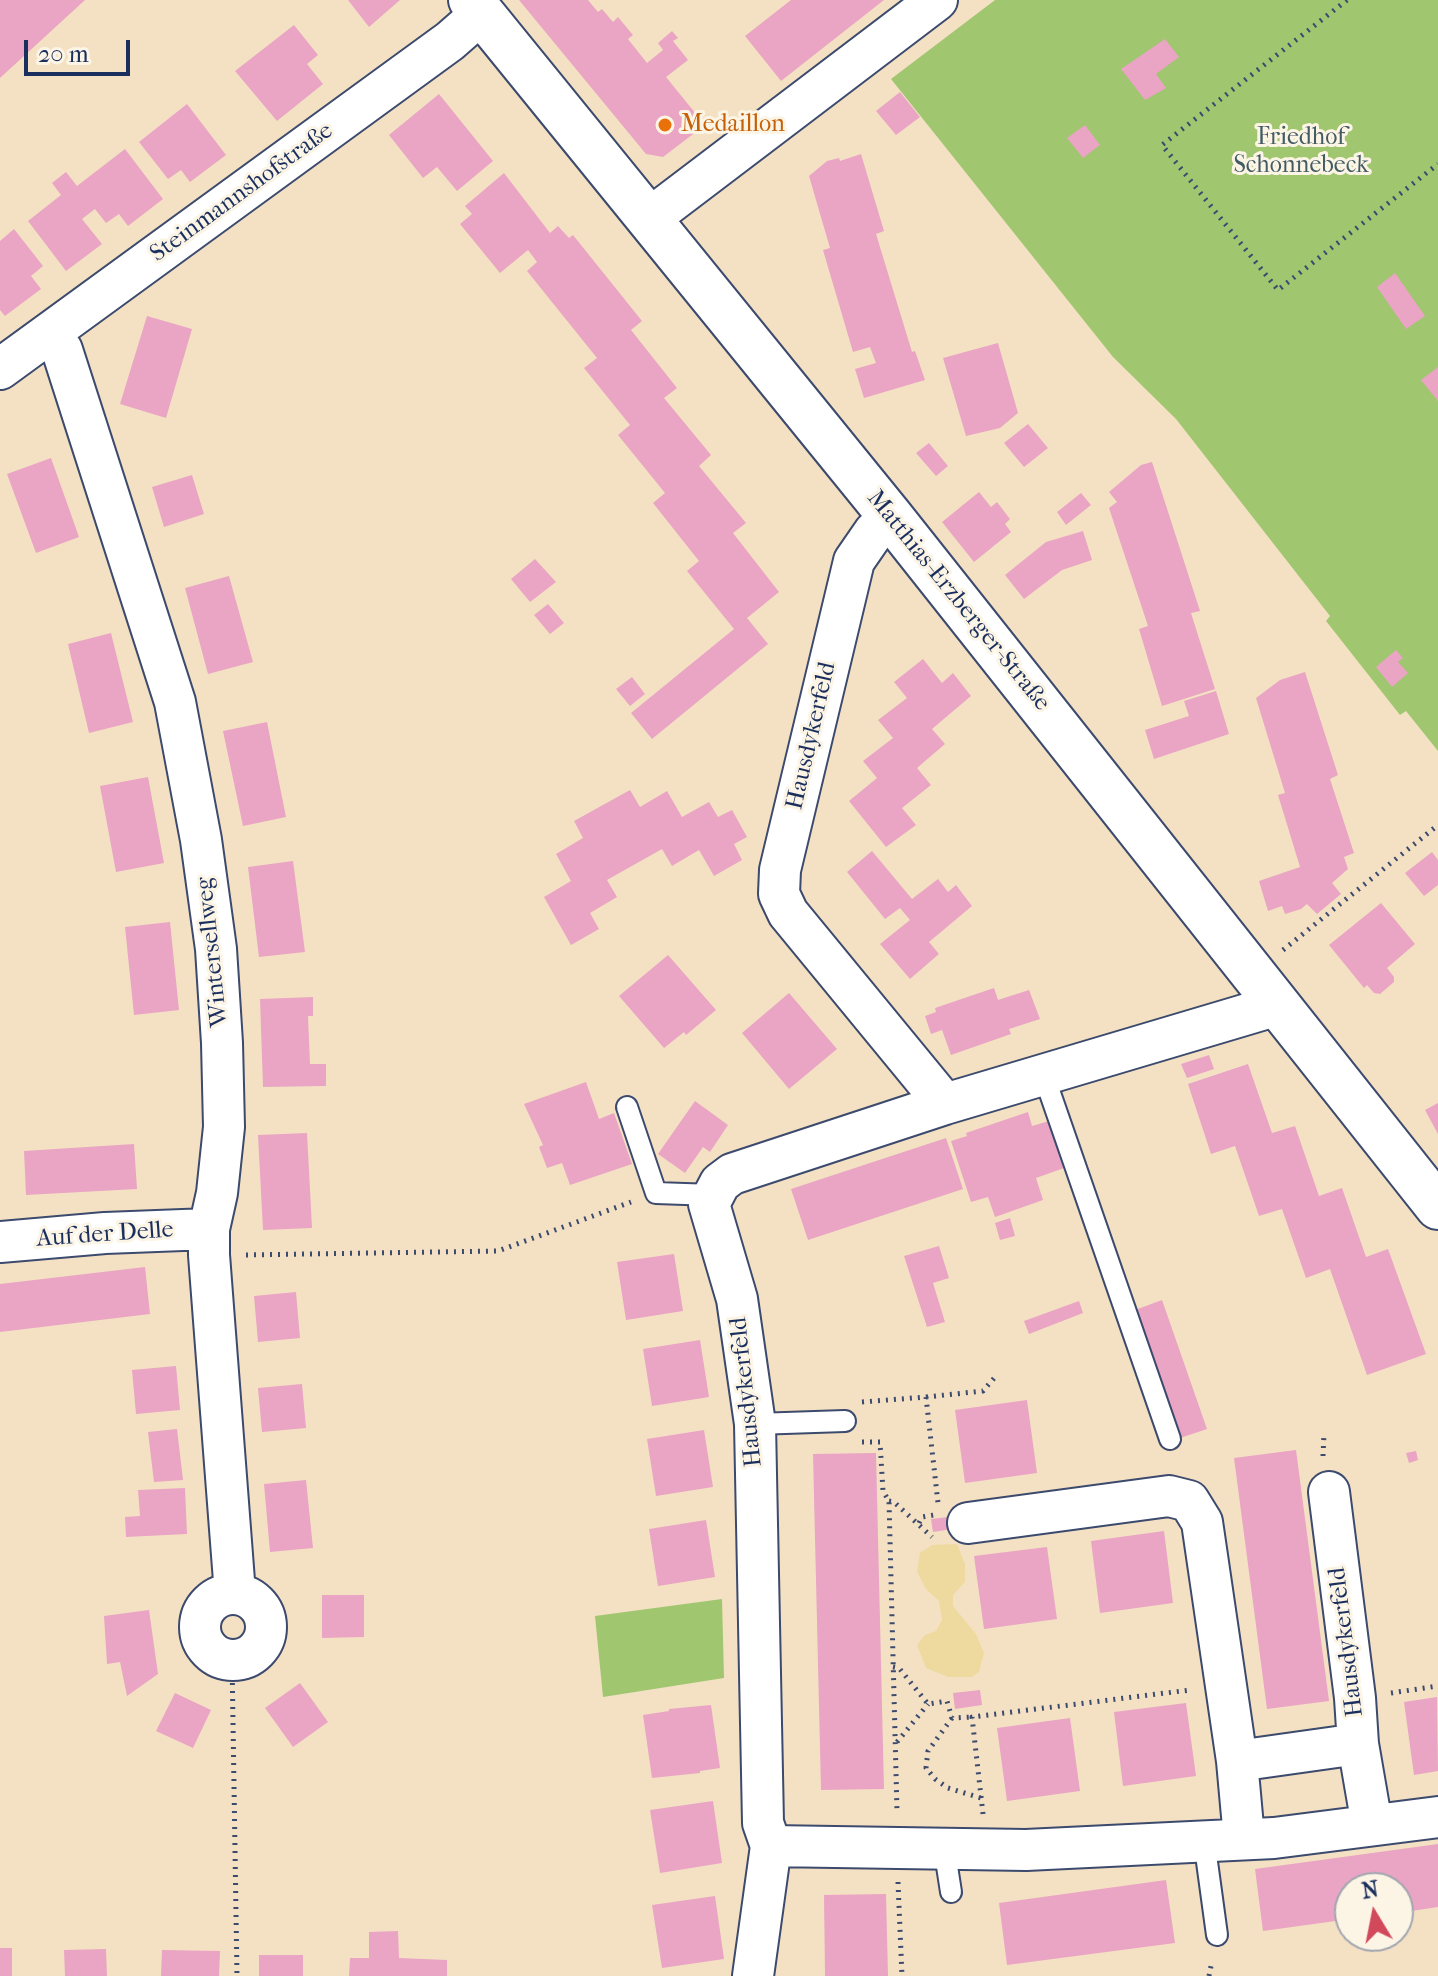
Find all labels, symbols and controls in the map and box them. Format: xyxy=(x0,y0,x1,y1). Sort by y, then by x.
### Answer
scale bar xyxy=(28,24,134,74)
text: 20 m xyxy=(38,40,89,68)
place label: Medaillon xyxy=(681,111,785,139)
marker: Medaillon xyxy=(656,116,674,134)
street label: Steinmannshofstraße xyxy=(145,117,339,269)
park label: Friedhof Schonnebeck xyxy=(1233,124,1369,180)
street label: Matthias-Erzberger-Straße xyxy=(860,485,1056,717)
street label: Hausdykerfeld xyxy=(781,659,843,813)
street label: Wintersellweg xyxy=(191,876,235,1028)
street label: Auf der Delle xyxy=(36,1216,174,1254)
street label: Hausdykerfeld xyxy=(725,1316,769,1468)
street label: Hausdykerfeld xyxy=(1324,1565,1370,1719)
north arrow xyxy=(1334,1872,1414,1952)
text: N xyxy=(1360,1876,1381,1905)

